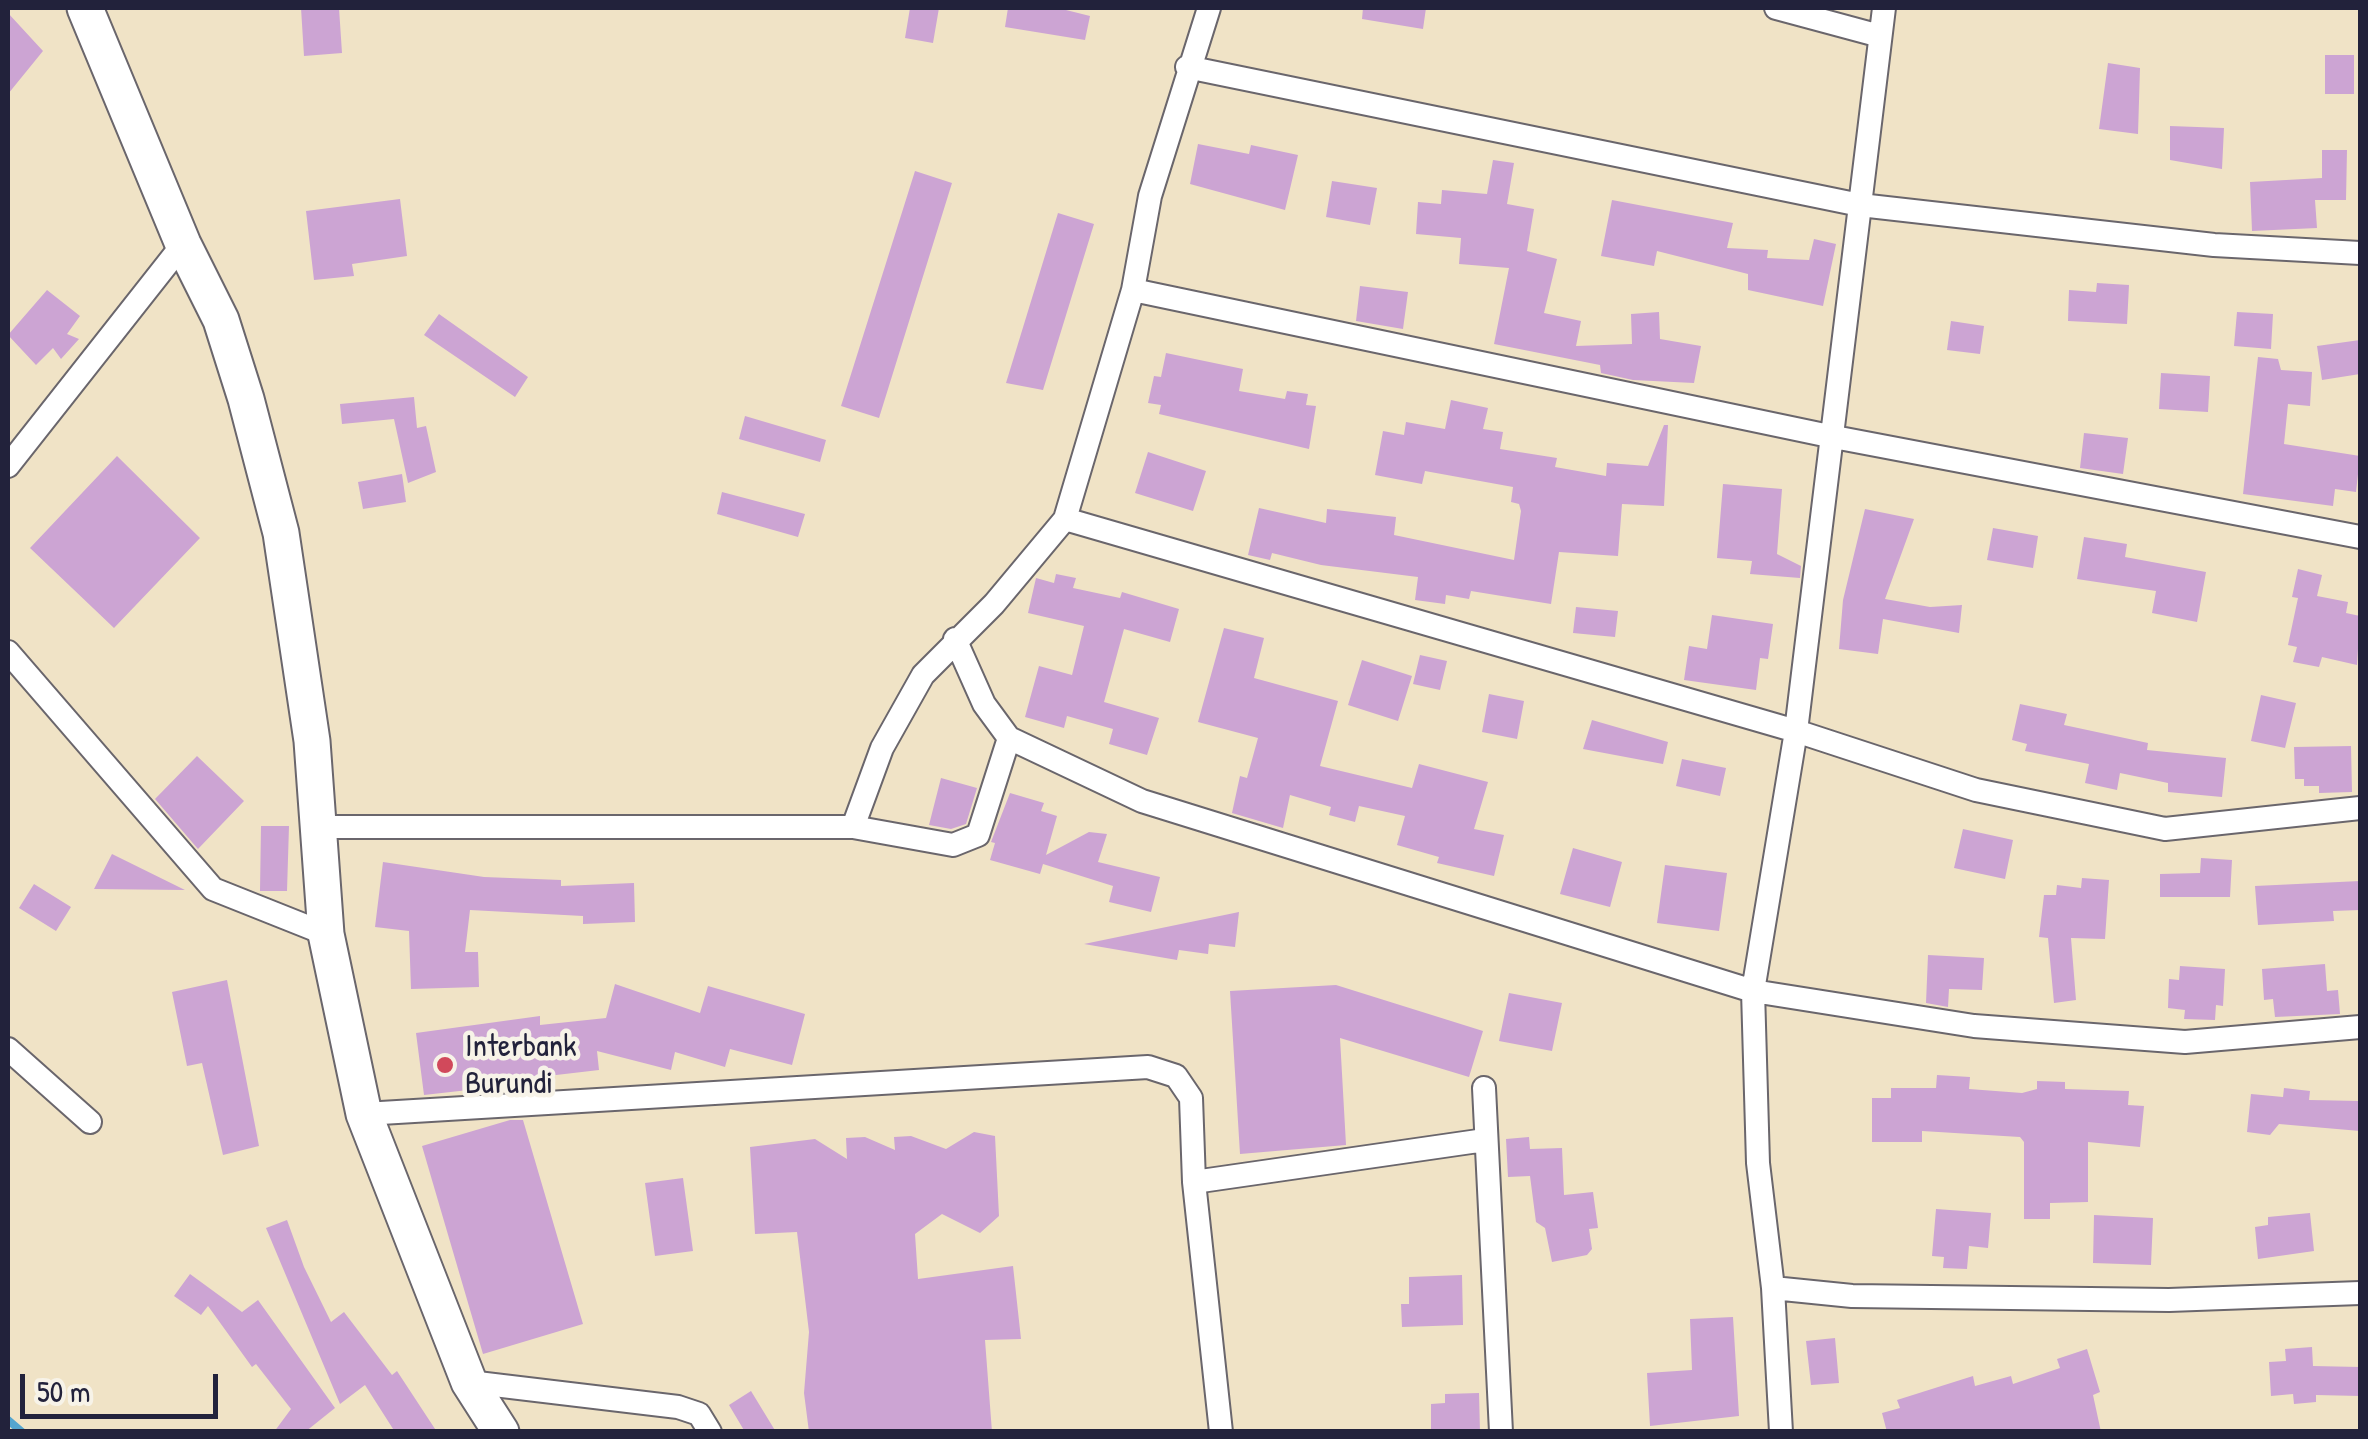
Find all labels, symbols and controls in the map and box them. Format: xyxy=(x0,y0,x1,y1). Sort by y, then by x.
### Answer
place label: Interbank Burundi xyxy=(465,1028,577,1103)
marker: Interbank Burundi xyxy=(434,1054,456,1076)
scale bar xyxy=(25,1354,222,1416)
text: 50 m xyxy=(37,1371,90,1411)

